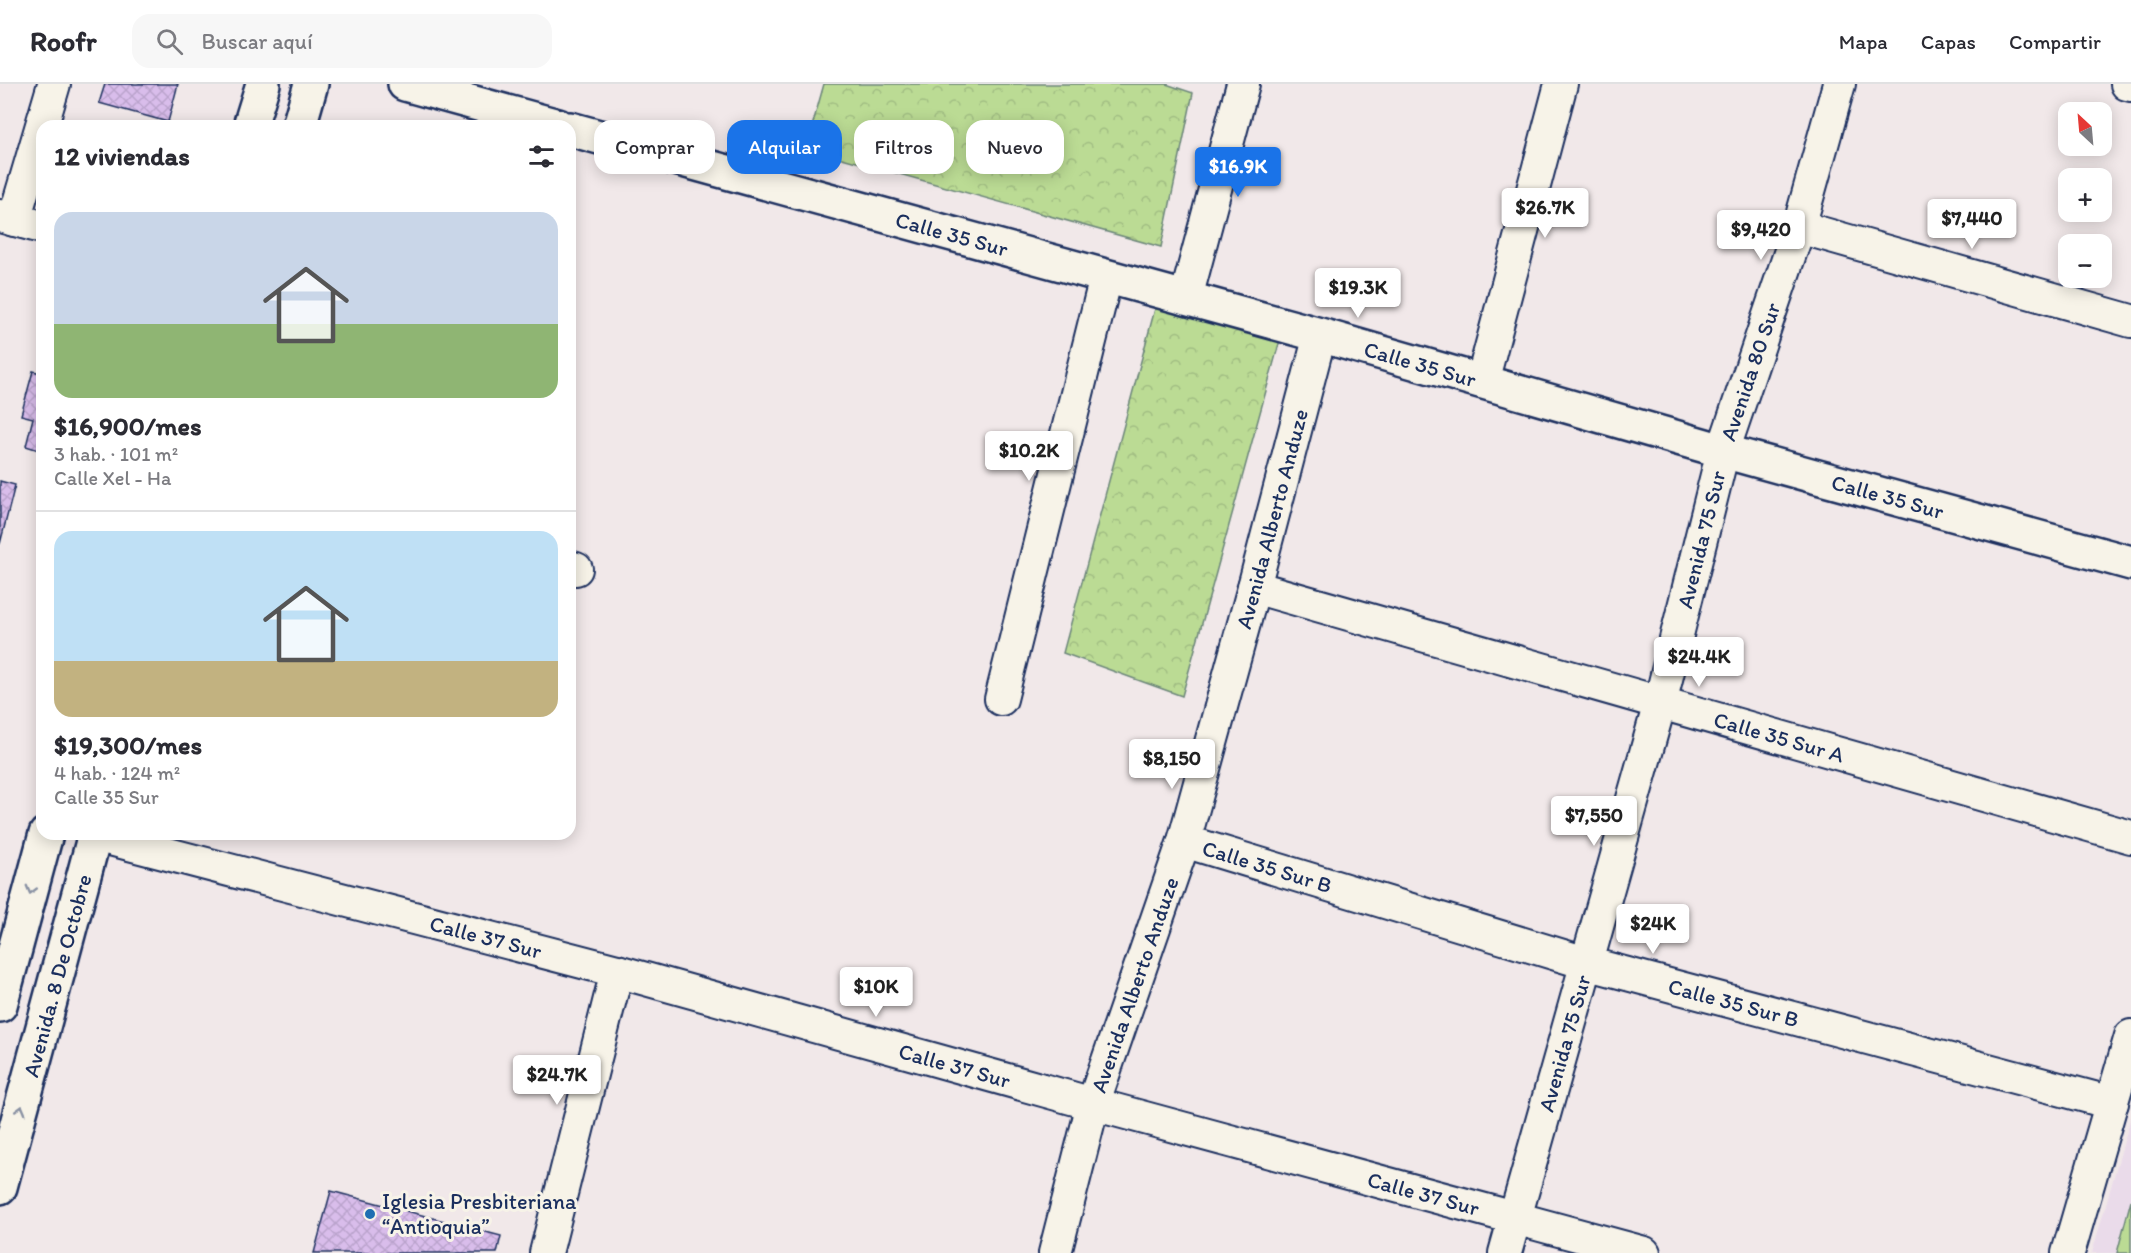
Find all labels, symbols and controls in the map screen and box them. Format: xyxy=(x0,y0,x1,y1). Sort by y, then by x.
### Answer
search box xyxy=(132,14,552,68)
text: Roofr xyxy=(30,24,96,58)
icon: search xyxy=(153,25,186,58)
text: Buscar aquí xyxy=(201,28,313,55)
text: Mapa xyxy=(1839,29,1888,54)
text: Capas xyxy=(1921,29,1976,54)
text: Compartir xyxy=(2009,29,2101,54)
north arrow xyxy=(2058,102,2112,156)
map controls xyxy=(2058,102,2112,288)
chip: Comprar xyxy=(594,120,715,174)
chip: Alquilar xyxy=(727,120,842,174)
chip: Filtros xyxy=(854,120,954,174)
chip: Nuevo xyxy=(966,120,1064,174)
text: 12 viviendas xyxy=(54,140,190,172)
icon: filters xyxy=(525,140,558,173)
pin: $16.9K xyxy=(1189,147,1287,198)
text: $16.9K xyxy=(1209,154,1267,178)
button: + xyxy=(2058,168,2112,222)
pin: $26.7K xyxy=(1496,188,1594,239)
text: $26.7K xyxy=(1516,195,1574,219)
pin: $7,440 xyxy=(1923,199,2021,250)
street label: Calle 35 Sur xyxy=(893,206,1011,263)
text: $7,440 xyxy=(1941,206,2003,230)
pin: $9,420 xyxy=(1712,210,1810,261)
text: $9,420 xyxy=(1731,217,1791,241)
button: − xyxy=(2058,234,2112,288)
icon: home xyxy=(252,251,360,359)
pin: $19.3K xyxy=(1309,268,1407,319)
text: $19.3K xyxy=(1329,275,1387,299)
street label: Avenida 80 Sur xyxy=(1714,299,1786,444)
street label: Calle 35 Sur xyxy=(1361,335,1479,393)
street label: Avenida Alberto Anduze xyxy=(1230,406,1314,632)
text: $16,900/mes xyxy=(54,410,202,442)
pin: $10.2K xyxy=(980,431,1078,482)
text: $10.2K xyxy=(999,438,1059,462)
text: 3 hab. · 101 m² xyxy=(54,442,178,466)
text: Calle Xel - Ha xyxy=(54,466,171,490)
street label: Avenida 75 Sur xyxy=(1671,468,1732,611)
street label: Calle 35 Sur xyxy=(1828,468,1947,525)
icon: home xyxy=(252,570,360,678)
pin: $24.4K xyxy=(1650,637,1748,688)
text: $24.4K xyxy=(1668,644,1730,668)
street label: Calle 35 Sur A xyxy=(1711,706,1847,769)
text: $19,300/mes xyxy=(54,729,202,761)
pin: $8,150 xyxy=(1123,739,1221,790)
text: $8,150 xyxy=(1143,746,1201,770)
text: 4 hab. · 124 m² xyxy=(54,761,180,785)
text: Calle 35 Sur xyxy=(54,785,159,809)
pin: $7,550 xyxy=(1545,796,1643,847)
text: $7,550 xyxy=(1565,803,1623,827)
street label: Calle 35 Sur B xyxy=(1199,834,1335,899)
street label: Avenida. 8 De Octobre xyxy=(17,871,98,1080)
street label: Avenida Alberto Anduze xyxy=(1085,873,1185,1096)
one-way arrow xyxy=(26,885,38,895)
pin: $24K xyxy=(1617,904,1689,955)
street label: Calle 37 Sur xyxy=(427,910,545,965)
text: $24K xyxy=(1630,911,1676,935)
pin: $10K xyxy=(840,967,912,1018)
street label: Avenida 75 Sur xyxy=(1533,972,1597,1115)
street label: Calle 35 Sur B xyxy=(1665,973,1802,1033)
text: $10K xyxy=(854,974,898,998)
street label: Calle 37 Sur xyxy=(896,1037,1014,1094)
pin: $24.7K xyxy=(508,1055,606,1106)
text: $24.7K xyxy=(527,1062,587,1086)
one-way arrow xyxy=(13,1106,26,1116)
street label: Calle 37 Sur xyxy=(1364,1166,1482,1222)
place label: Iglesia Presbiteriana “Antioquia” xyxy=(382,1188,577,1240)
marker: Iglesia Presbiteriana “Antioquia” xyxy=(363,1207,377,1221)

